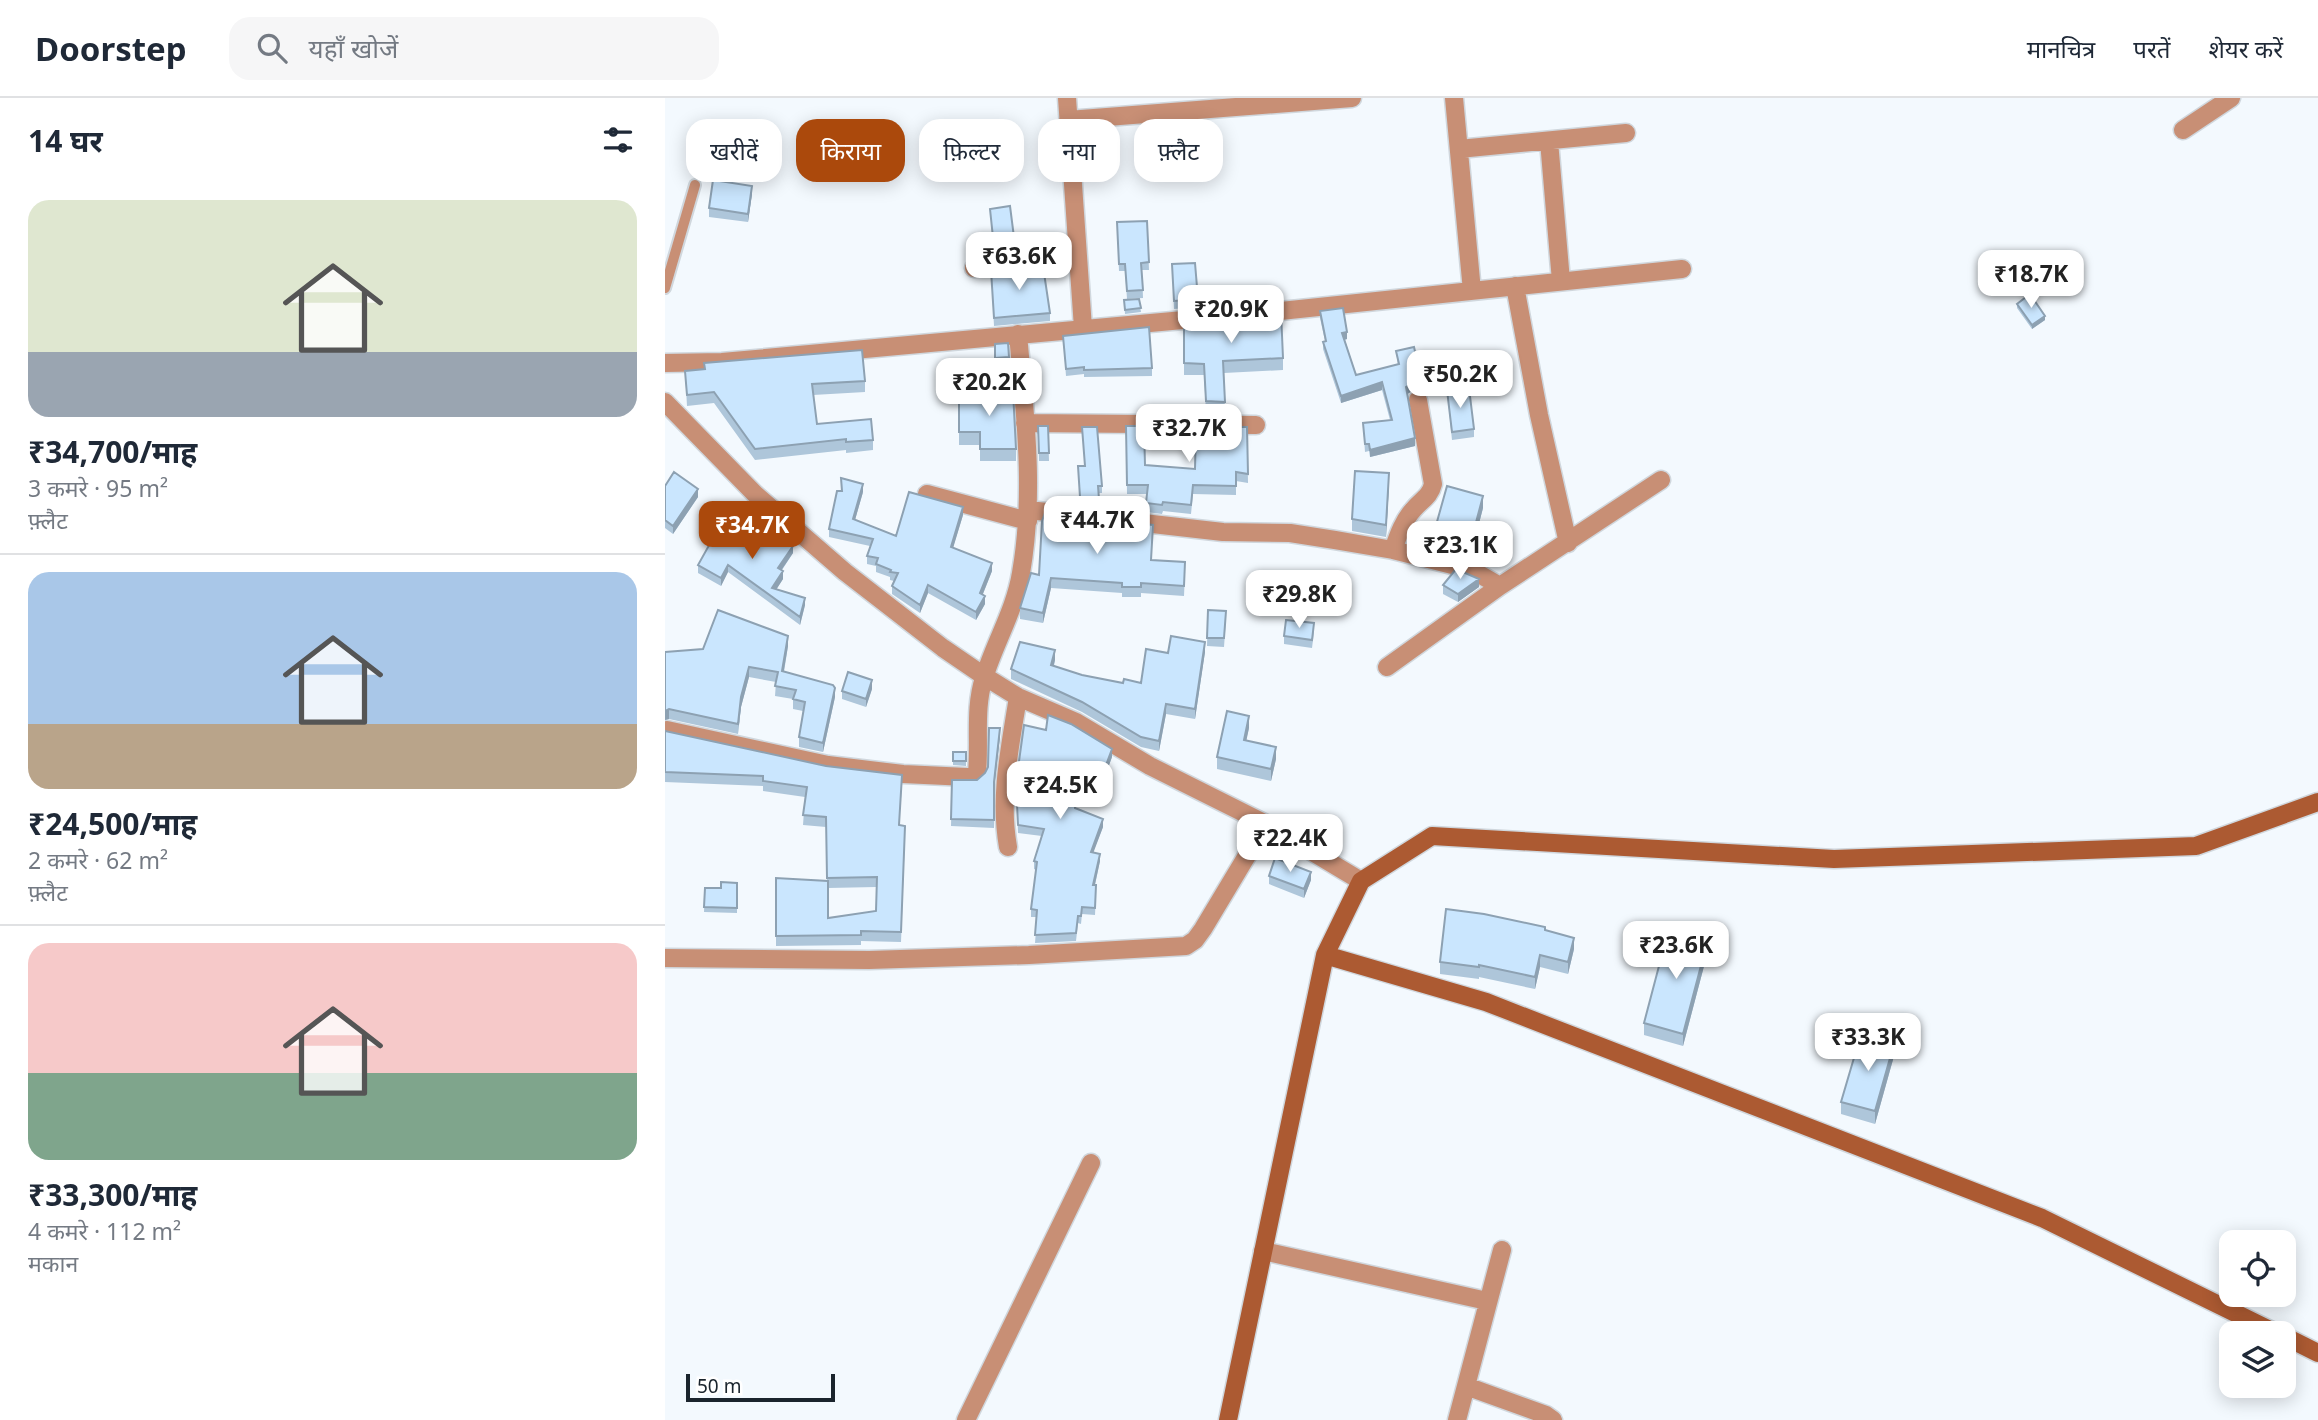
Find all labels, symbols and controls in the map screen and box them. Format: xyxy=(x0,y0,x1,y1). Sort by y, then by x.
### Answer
search box xyxy=(229,17,719,80)
text: Doorstep xyxy=(35,26,187,71)
icon: search xyxy=(253,29,291,67)
text: यहाँ खोजें xyxy=(309,30,398,66)
text: मानचित्र xyxy=(2027,32,2095,65)
text: परतें xyxy=(2133,32,2170,65)
text: शेयर करें xyxy=(2208,32,2283,65)
chip: खरीदें xyxy=(686,119,782,182)
chip: किराया xyxy=(796,119,905,182)
chip: फ़िल्टर xyxy=(919,119,1024,182)
chip: नया xyxy=(1038,119,1120,182)
chip: फ़्लैट xyxy=(1134,119,1223,182)
text: 14 घर xyxy=(28,120,103,161)
icon: filters xyxy=(599,121,637,159)
pin: ₹63.6K xyxy=(962,232,1076,292)
text: ₹63.6K xyxy=(982,239,1056,271)
icon: home xyxy=(270,245,396,371)
pin: ₹18.7K xyxy=(1974,250,2088,310)
text: ₹18.7K xyxy=(1994,257,2068,289)
pin: ₹20.9K xyxy=(1174,286,1288,345)
text: ₹20.9K xyxy=(1194,292,1268,324)
pin: ₹50.2K xyxy=(1403,350,1517,410)
text: ₹50.2K xyxy=(1423,357,1497,389)
pin: ₹20.2K xyxy=(932,358,1046,418)
text: ₹20.2K xyxy=(952,365,1026,397)
pin: ₹32.7K xyxy=(1132,404,1246,464)
text: ₹32.7K xyxy=(1152,411,1226,443)
text: ₹34,700/माह xyxy=(28,431,197,472)
text: 3 कमरे · 95 m² xyxy=(28,472,168,504)
pin: ₹44.7K xyxy=(1040,496,1154,556)
pin: ₹34.7K xyxy=(695,502,809,561)
text: ₹44.7K xyxy=(1060,503,1134,535)
text: फ़्लैट xyxy=(28,504,68,536)
text: ₹34.7K xyxy=(715,508,789,540)
pin: ₹23.1K xyxy=(1403,522,1517,581)
text: ₹23.1K xyxy=(1423,528,1497,560)
pin: ₹29.8K xyxy=(1242,570,1356,630)
text: ₹29.8K xyxy=(1262,577,1336,609)
icon: home xyxy=(270,617,396,743)
pin: ₹24.5K xyxy=(1003,762,1117,821)
text: ₹24.5K xyxy=(1023,768,1097,800)
text: ₹24,500/माह xyxy=(28,803,197,844)
pin: ₹22.4K xyxy=(1233,814,1347,874)
text: ₹22.4K xyxy=(1253,821,1327,853)
text: 2 कमरे · 62 m² xyxy=(28,844,168,876)
text: फ़्लैट xyxy=(28,876,68,908)
pin: ₹23.6K xyxy=(1619,922,1733,981)
text: ₹23.6K xyxy=(1639,928,1713,960)
icon: home xyxy=(270,988,396,1114)
pin: ₹33.3K xyxy=(1811,1014,1925,1073)
text: ₹33.3K xyxy=(1831,1020,1905,1052)
text: ₹33,300/माह xyxy=(28,1174,197,1215)
text: 4 कमरे · 112 m² xyxy=(28,1215,181,1247)
map controls xyxy=(2219,1230,2296,1398)
button: locate xyxy=(2219,1230,2296,1307)
text: मकान xyxy=(28,1247,78,1279)
button: layers xyxy=(2219,1321,2296,1398)
scale bar xyxy=(686,1371,835,1403)
text: 50 m xyxy=(697,1373,741,1399)

